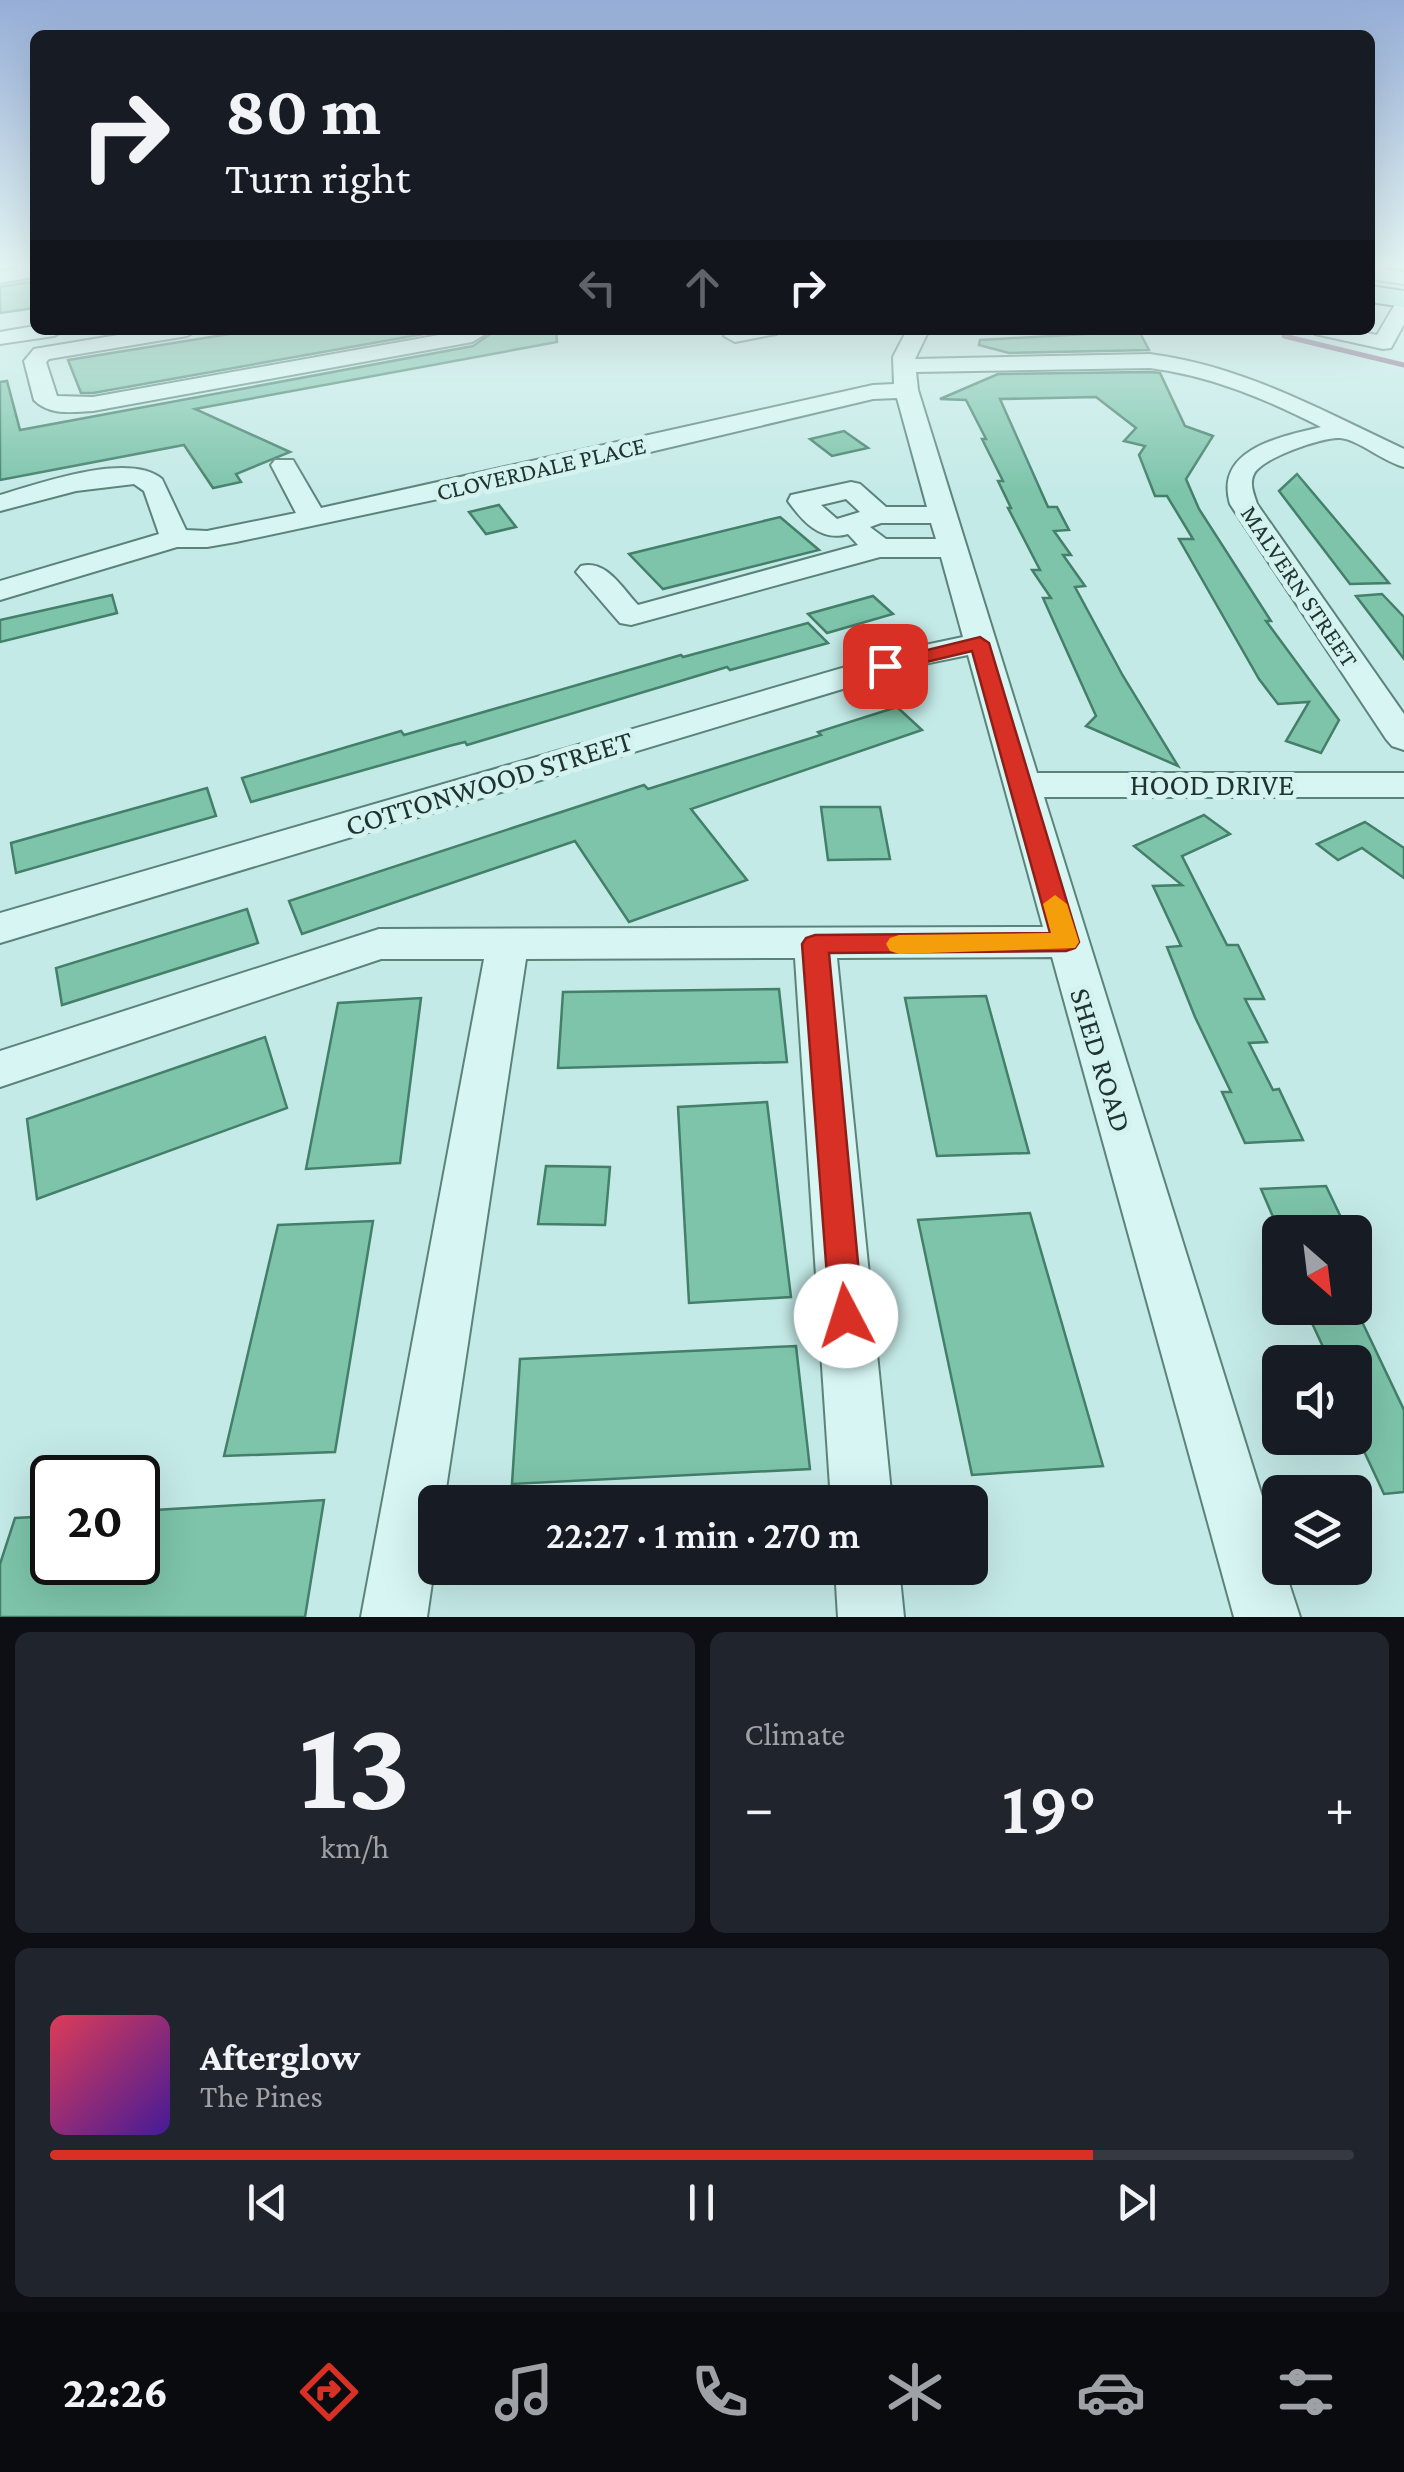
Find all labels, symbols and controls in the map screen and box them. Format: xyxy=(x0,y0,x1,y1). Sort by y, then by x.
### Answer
icon: right xyxy=(60,70,190,200)
text: 80 m xyxy=(225,71,381,149)
text: Turn right xyxy=(225,153,410,203)
icon: left xyxy=(570,260,625,315)
icon: ahead xyxy=(675,260,730,315)
icon: right xyxy=(780,260,835,315)
street label: CLOVERDALE PLACE xyxy=(434,431,648,506)
street label: MALVERN STREET xyxy=(1236,500,1364,672)
pin xyxy=(843,624,928,709)
icon: arrive xyxy=(858,639,913,694)
street label: COTTONWOOD STREET xyxy=(341,723,636,842)
street label: HOOD DRIVE xyxy=(1130,768,1294,801)
street label: SHED ROAD xyxy=(1064,984,1139,1136)
north arrow xyxy=(1262,1215,1372,1325)
map controls xyxy=(1262,1215,1372,1585)
position arrow xyxy=(794,1264,898,1368)
button: sound xyxy=(1262,1345,1372,1455)
speed limit sign: 20 xyxy=(30,1455,160,1585)
button: layers xyxy=(1262,1475,1372,1585)
text: 22:27 · 1 min · 270 m xyxy=(546,1514,860,1556)
text: 13 xyxy=(299,1691,411,1836)
text: Climate xyxy=(745,1716,845,1752)
text: 19° xyxy=(1002,1766,1097,1849)
text: − xyxy=(745,1777,774,1838)
text: + xyxy=(1325,1777,1354,1838)
text: km/h xyxy=(320,1829,389,1865)
text: Afterglow xyxy=(200,2036,360,2078)
text: The Pines xyxy=(200,2078,323,2114)
icon: previous xyxy=(240,2175,295,2230)
icon: pause xyxy=(674,2175,729,2230)
icon: next xyxy=(1109,2175,1164,2230)
icon: directions xyxy=(294,2357,364,2427)
icon: music xyxy=(489,2357,559,2427)
icon: phone xyxy=(685,2357,755,2427)
icon: climate xyxy=(880,2357,950,2427)
icon: car xyxy=(1076,2357,1146,2427)
icon: filters xyxy=(1271,2357,1341,2427)
text: 22:26 xyxy=(63,2367,168,2417)

